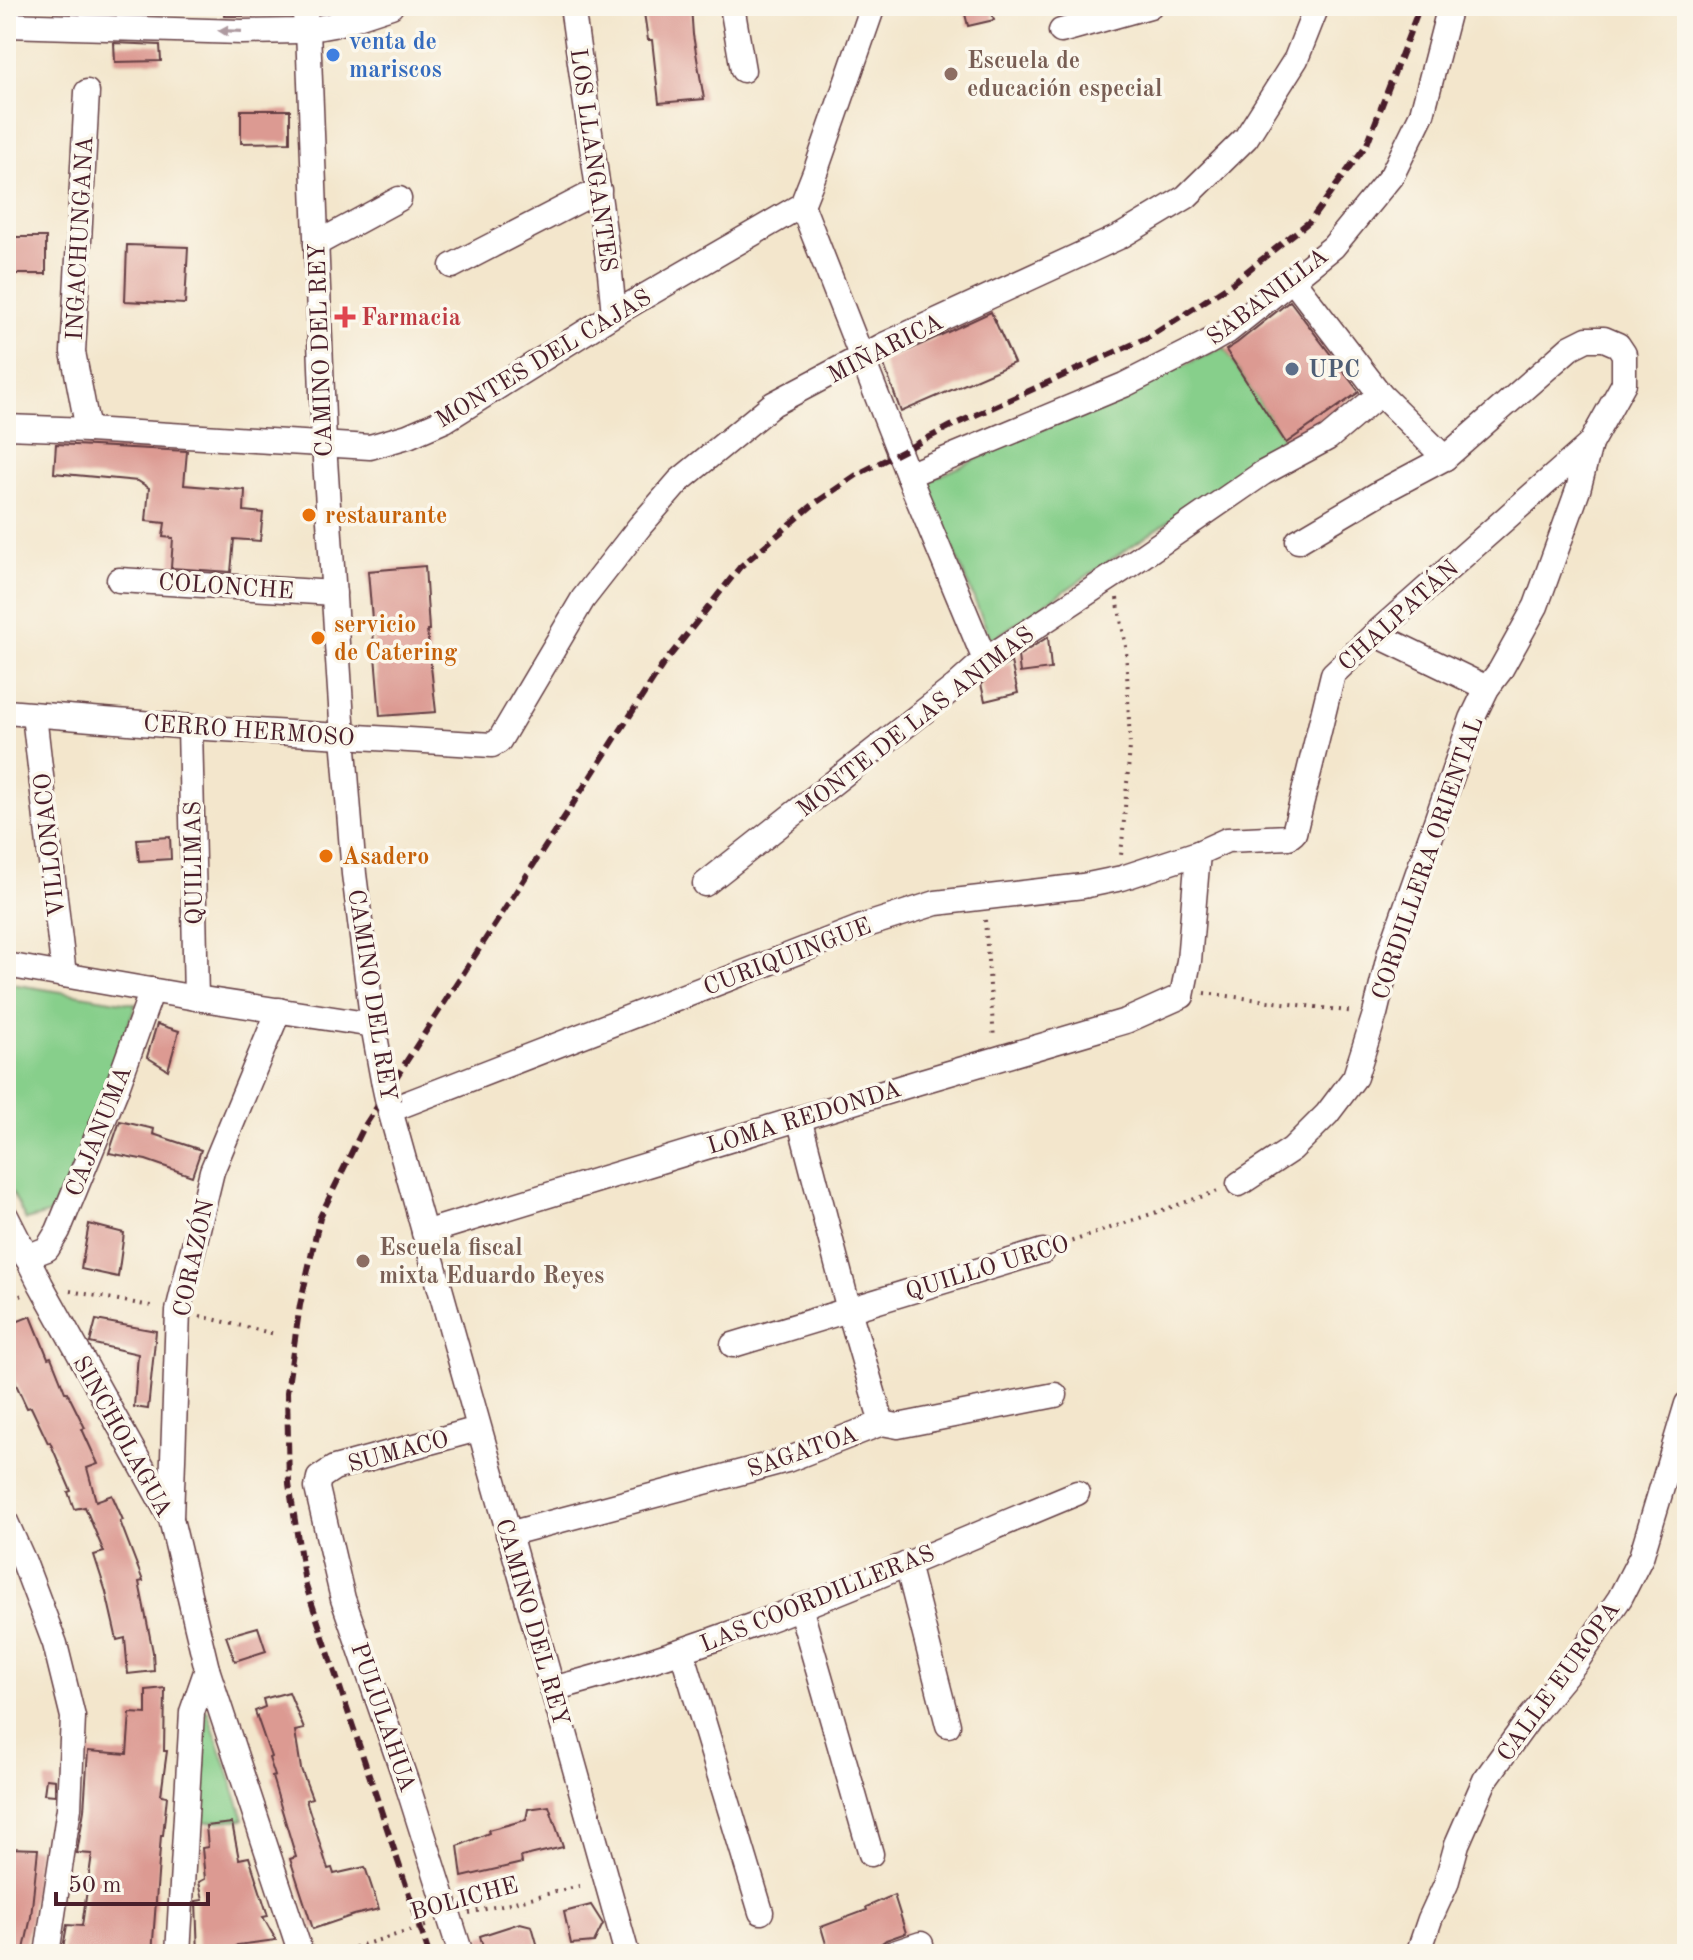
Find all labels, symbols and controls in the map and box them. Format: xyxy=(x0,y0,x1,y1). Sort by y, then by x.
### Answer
one-way arrow xyxy=(217,25,242,38)
place label: venta de mariscos xyxy=(349,31,442,83)
marker: venta de mariscos xyxy=(324,46,342,64)
street label: LOS LLANGANTES xyxy=(564,47,620,274)
place label: Escuela de educación especial xyxy=(967,50,1162,102)
marker: Escuela de educación especial xyxy=(942,65,960,83)
street label: INGACHUNGANA xyxy=(64,135,98,341)
street label: CAMINO DEL REY xyxy=(306,243,338,457)
street label: SABANILLA xyxy=(1203,244,1333,351)
street label: MONTES DEL CAJAS xyxy=(432,286,656,433)
street label: MIÑARICA xyxy=(822,306,947,389)
place label: Farmacia xyxy=(361,307,461,331)
marker: Farmacia xyxy=(336,308,354,326)
place label: UPC xyxy=(1308,359,1360,383)
marker: UPC xyxy=(1283,360,1301,378)
place label: restaurante xyxy=(325,505,447,529)
marker: restaurante xyxy=(300,506,318,524)
street label: CHALPATÁN xyxy=(1332,554,1464,676)
street label: COLONCHE xyxy=(157,571,294,605)
place label: servicio de Catering xyxy=(334,614,458,666)
street label: MONTE DE LAS ANIMAS xyxy=(793,623,1039,822)
marker: servicio de Catering xyxy=(309,629,327,647)
street label: CERRO HERMOSO xyxy=(142,713,355,751)
street label: CORDILLERA ORIENTAL xyxy=(1369,714,1489,1003)
street label: VILLONACO xyxy=(31,772,70,918)
street label: QUILIMAS xyxy=(182,801,208,925)
place label: Asadero xyxy=(342,846,429,870)
marker: Asadero xyxy=(317,847,335,865)
street label: CAMINO DEL REY xyxy=(342,888,400,1103)
street label: CURIQUINGUE xyxy=(701,915,875,1001)
street label: CAJANUMA xyxy=(63,1063,137,1200)
street label: LOMA REDONDA xyxy=(705,1078,904,1160)
street label: CORAZÓN xyxy=(166,1197,219,1319)
street label: QUILLO URCO xyxy=(903,1233,1072,1305)
place label: Escuela fiscal mixta Eduardo Reyes xyxy=(379,1237,604,1289)
marker: Escuela fiscal mixta Eduardo Reyes xyxy=(354,1252,372,1270)
street label: SINCHOLAGUA xyxy=(67,1352,175,1521)
street label: SAGATOA xyxy=(744,1423,861,1483)
street label: SUMACO xyxy=(346,1428,451,1478)
street label: CAMINO DEL REY xyxy=(490,1516,572,1729)
street label: LAS COORDILLERAS xyxy=(697,1542,938,1658)
street label: CALLE EUROPA xyxy=(1494,1598,1625,1766)
street label: PULULAHUA xyxy=(345,1640,419,1795)
scale bar xyxy=(56,1856,208,1906)
text: 50 m xyxy=(68,1874,122,1898)
street label: BOLICHE xyxy=(408,1874,521,1926)

